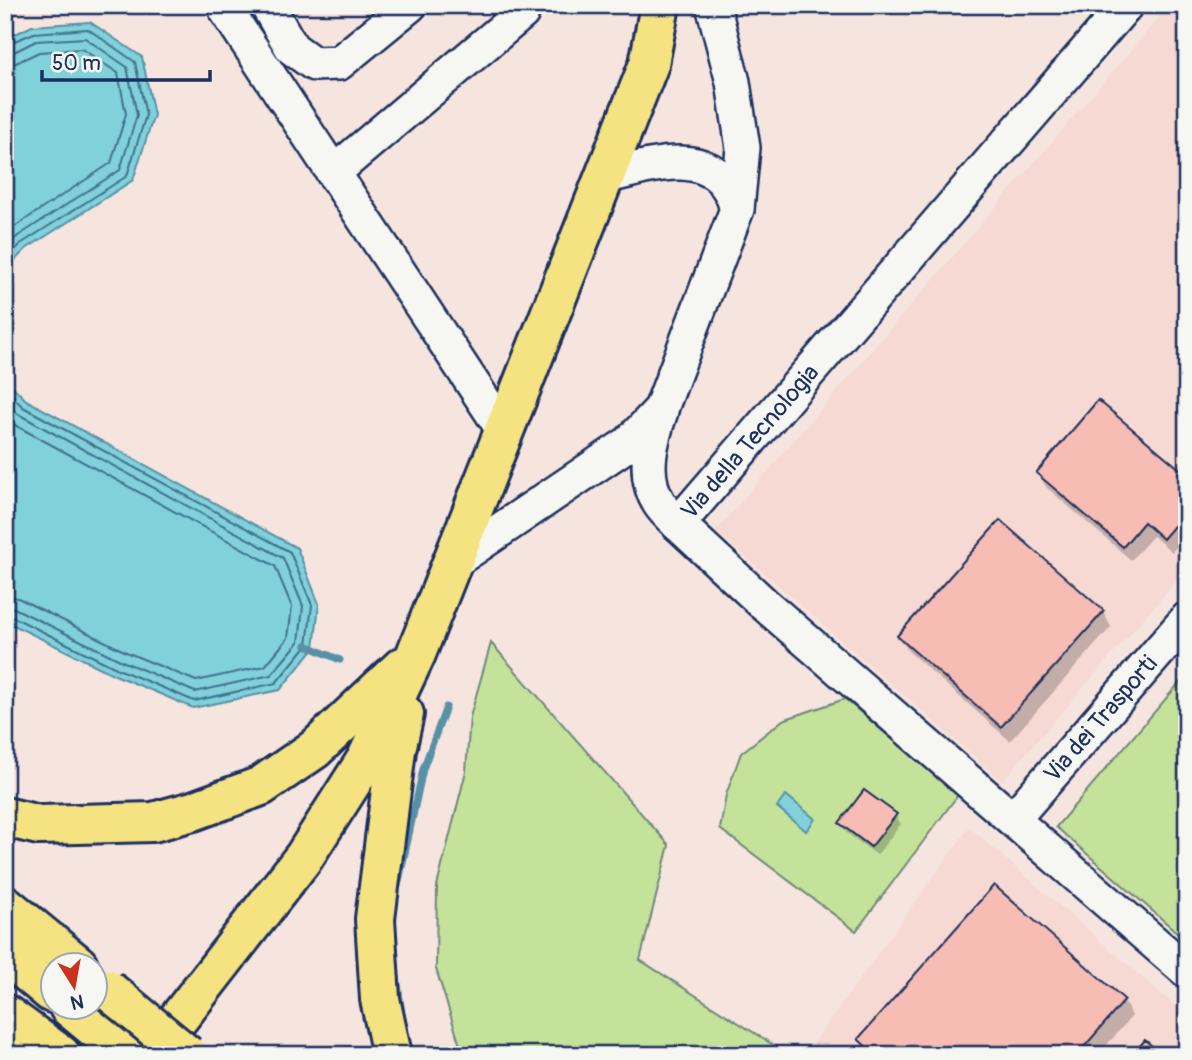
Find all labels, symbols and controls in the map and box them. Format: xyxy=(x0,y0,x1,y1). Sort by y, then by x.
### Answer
scale bar xyxy=(42,38,210,82)
text: 50 m xyxy=(52,50,101,77)
street label: Via della Tecnologia xyxy=(675,359,825,525)
street label: Via dei Trasporti xyxy=(1037,649,1163,788)
north arrow xyxy=(38,951,108,1021)
text: N xyxy=(68,989,86,1015)

